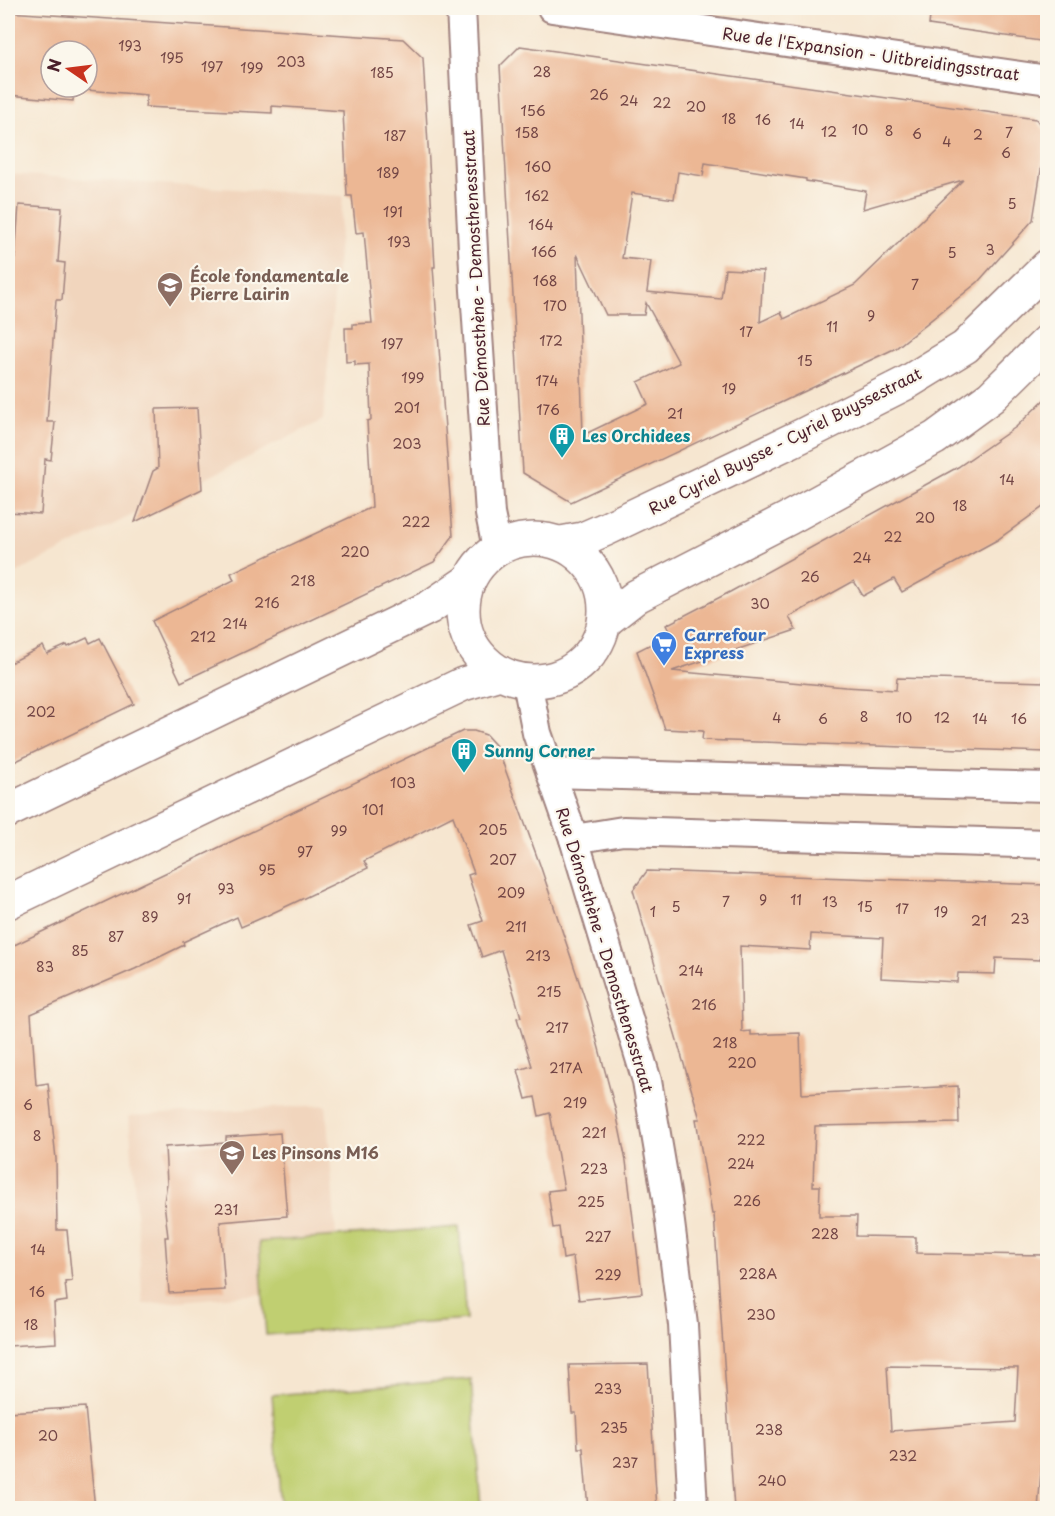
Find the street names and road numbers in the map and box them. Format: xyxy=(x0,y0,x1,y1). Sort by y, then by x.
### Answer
street label: Rue de l'Expansion - Uitbreidingsstraat xyxy=(721,20,1022,86)
street label: Rue Démosthène - Demosthenesstraat xyxy=(455,129,495,427)
street label: Rue Cyriel Buysse - Cyriel Buyssestraat xyxy=(644,360,926,520)
street label: Rue Démosthène - Demosthenesstraat xyxy=(551,804,661,1096)

